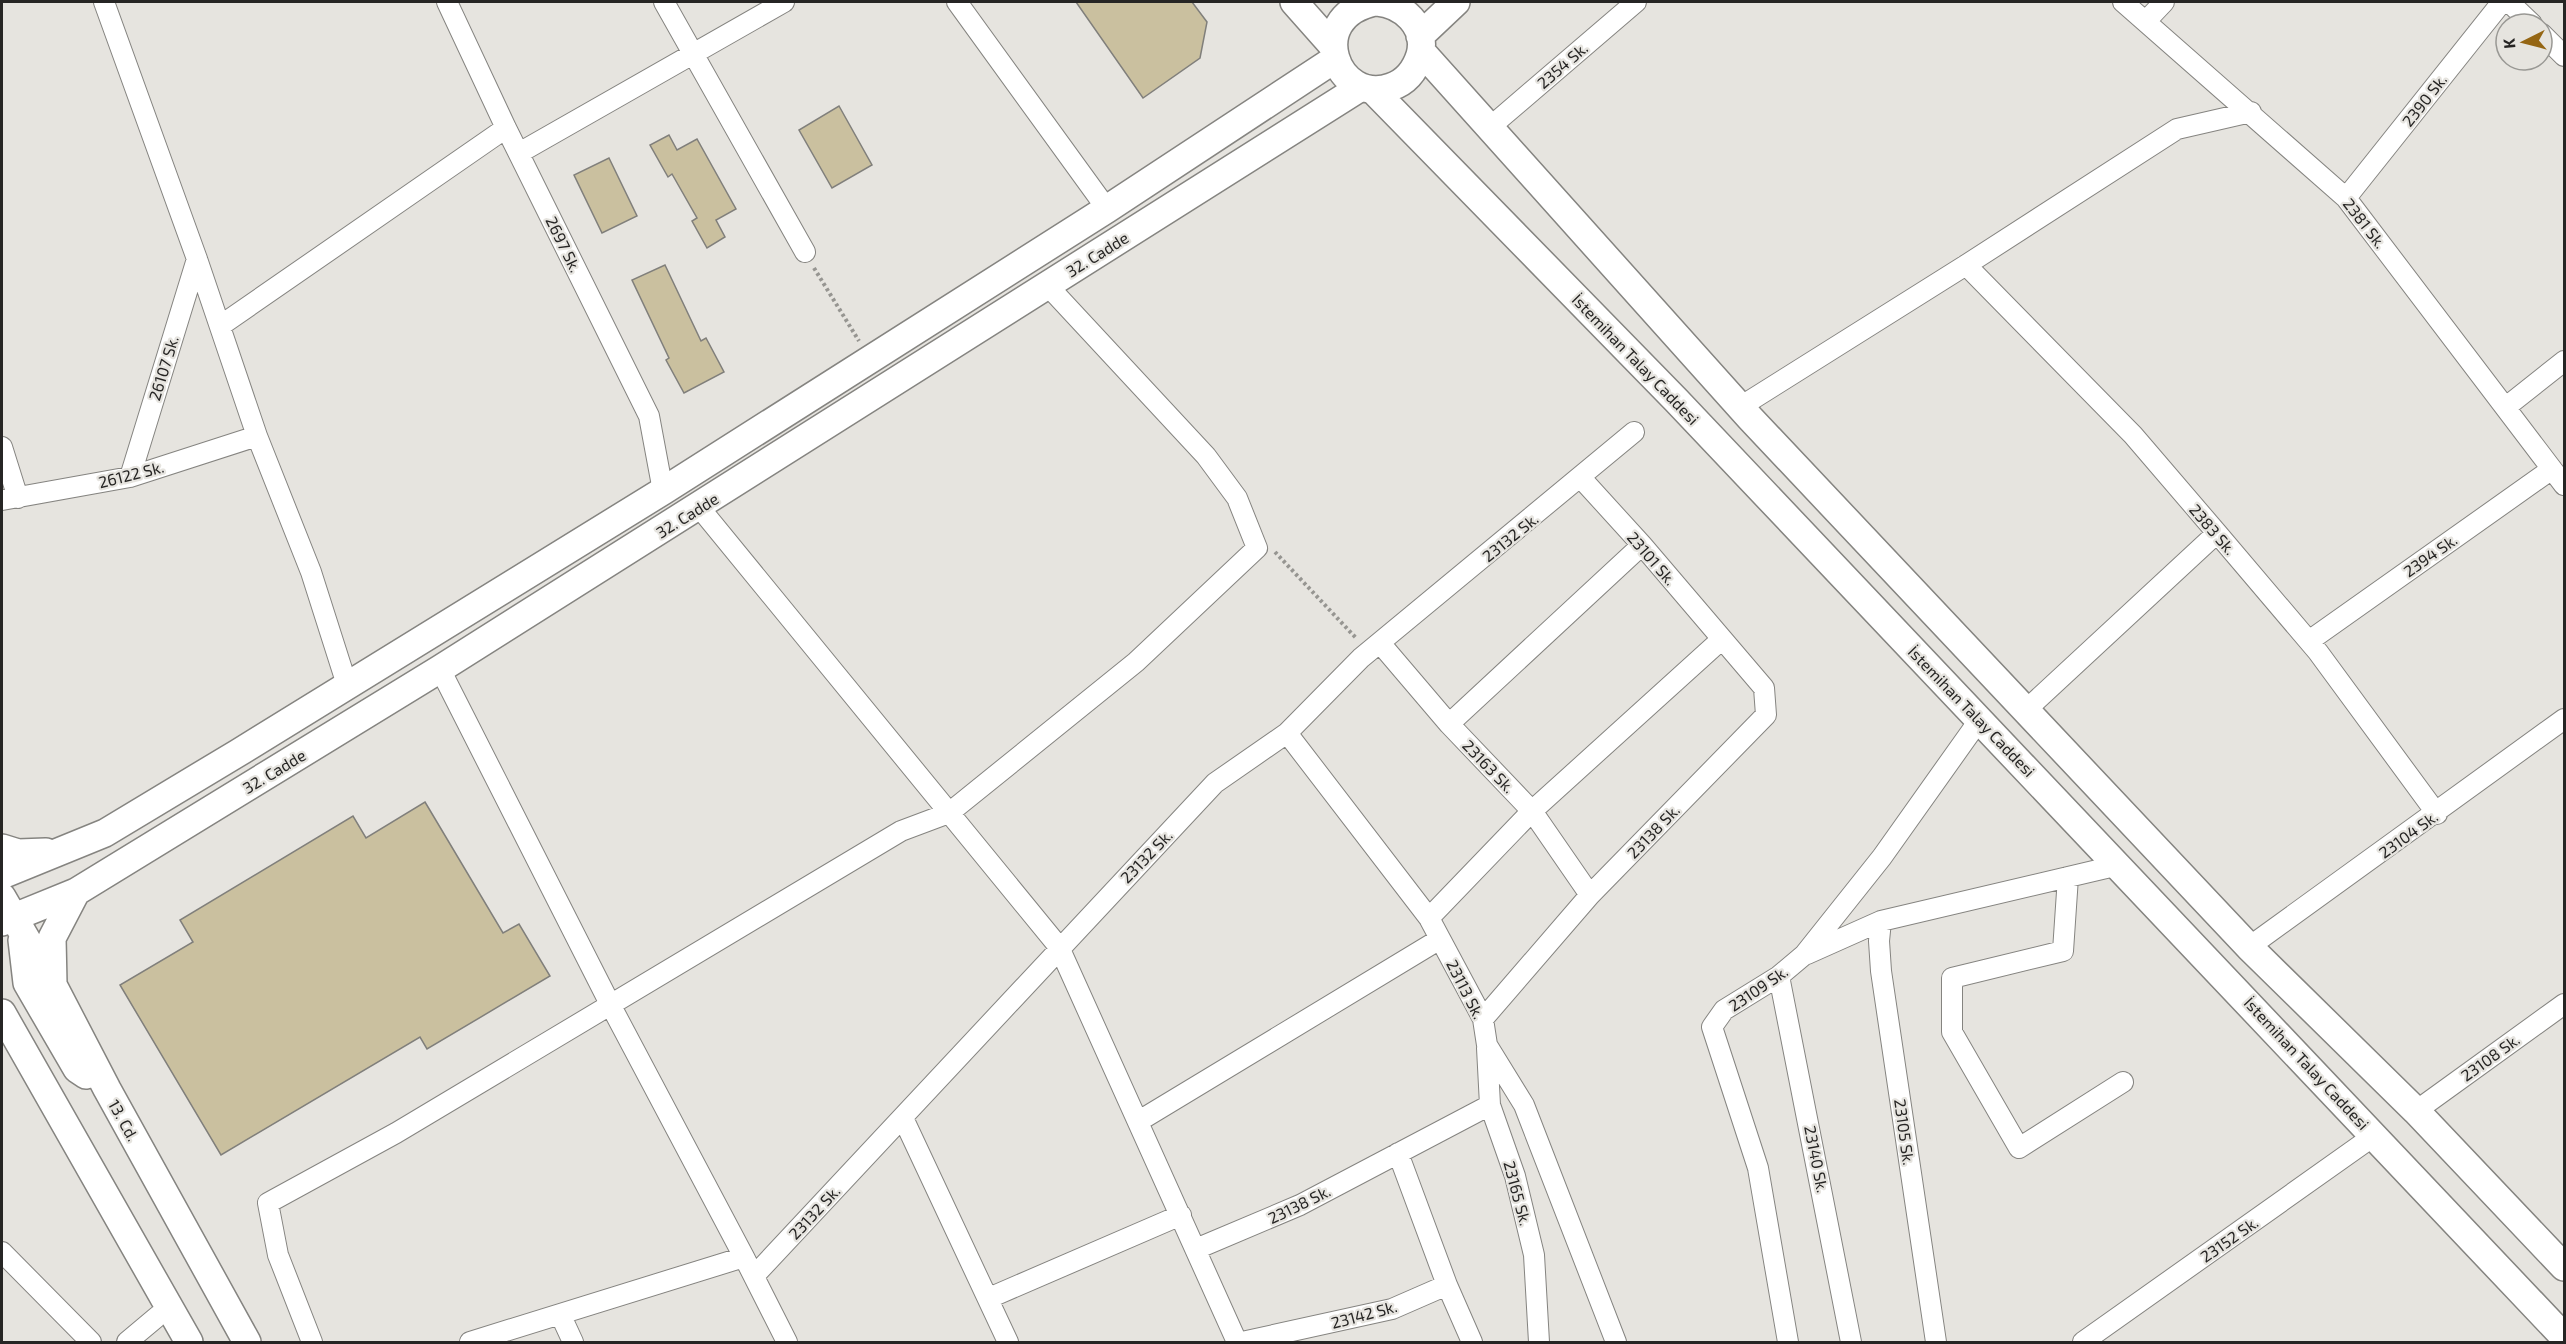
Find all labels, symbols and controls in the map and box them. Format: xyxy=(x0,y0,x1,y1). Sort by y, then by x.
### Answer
north arrow xyxy=(2494,12,2554,72)
text: K xyxy=(2499,37,2519,50)
street label: 2354 Sk. xyxy=(1533,38,1591,92)
street label: 2390 Sk. xyxy=(2398,70,2450,130)
street label: 2381 Sk. xyxy=(2340,194,2390,252)
street label: 2697 Sk. xyxy=(542,213,586,275)
street label: 32. Cadde xyxy=(1062,227,1132,281)
street label: İstemihan Talay Caddesi xyxy=(1569,290,1703,428)
street label: 26107 Sk. xyxy=(144,333,182,403)
street label: 26122 Sk. xyxy=(96,457,166,491)
street label: 32. Cadde xyxy=(652,488,722,542)
street label: 2383 Sk. xyxy=(2186,500,2240,558)
street label: 23132 Sk. xyxy=(1478,509,1542,565)
street label: 23101 Sk. xyxy=(1624,527,1680,589)
street label: 2394 Sk. xyxy=(2399,530,2461,580)
street label: İstemihan Talay Caddesi xyxy=(1905,642,2039,780)
street label: 23163 Sk. xyxy=(1459,735,1519,797)
street label: 32. Cadde xyxy=(239,745,309,797)
street label: 23138 Sk. xyxy=(1623,800,1683,862)
street label: 23104 Sk. xyxy=(2375,806,2441,862)
street label: 23132 Sk. xyxy=(1116,825,1176,887)
street label: 23113 Sk. xyxy=(1443,956,1489,1022)
street label: 23109 Sk. xyxy=(1725,961,1791,1015)
street label: İstemihan Talay Caddesi xyxy=(2241,993,2373,1133)
street label: 23108 Sk. xyxy=(2457,1029,2523,1085)
street label: 13. Cd. xyxy=(105,1096,143,1144)
street label: 23105 Sk. xyxy=(1891,1098,1919,1166)
street label: 23140 Sk. xyxy=(1801,1124,1833,1194)
street label: 23165 Sk. xyxy=(1500,1158,1536,1228)
street label: 23132 Sk. xyxy=(784,1181,844,1243)
street label: 23138 Sk. xyxy=(1265,1181,1333,1227)
street label: 23152 Sk. xyxy=(2196,1212,2262,1266)
street label: 23142 Sk. xyxy=(1329,1296,1399,1332)

